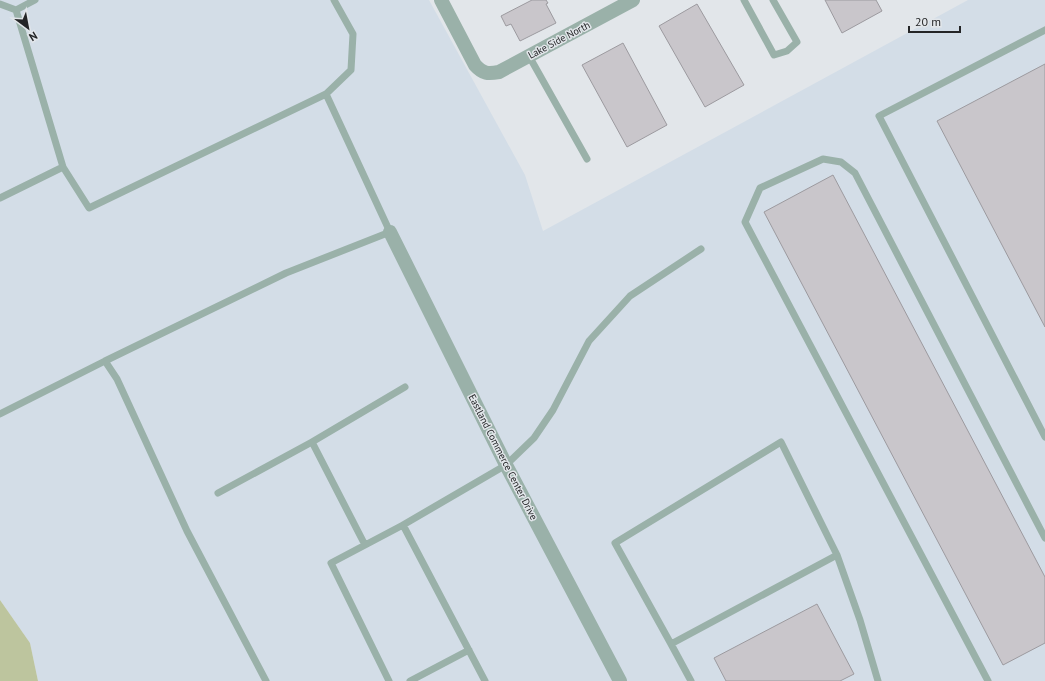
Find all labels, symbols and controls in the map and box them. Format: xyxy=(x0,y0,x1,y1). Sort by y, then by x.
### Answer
north arrow xyxy=(8,8,48,48)
scale bar xyxy=(909,8,960,34)
text: 20 m xyxy=(915,14,941,29)
street label: Lake Side North xyxy=(526,18,592,62)
text: N xyxy=(27,29,40,44)
street label: Eastland Commerce Center Drive xyxy=(466,392,540,522)

